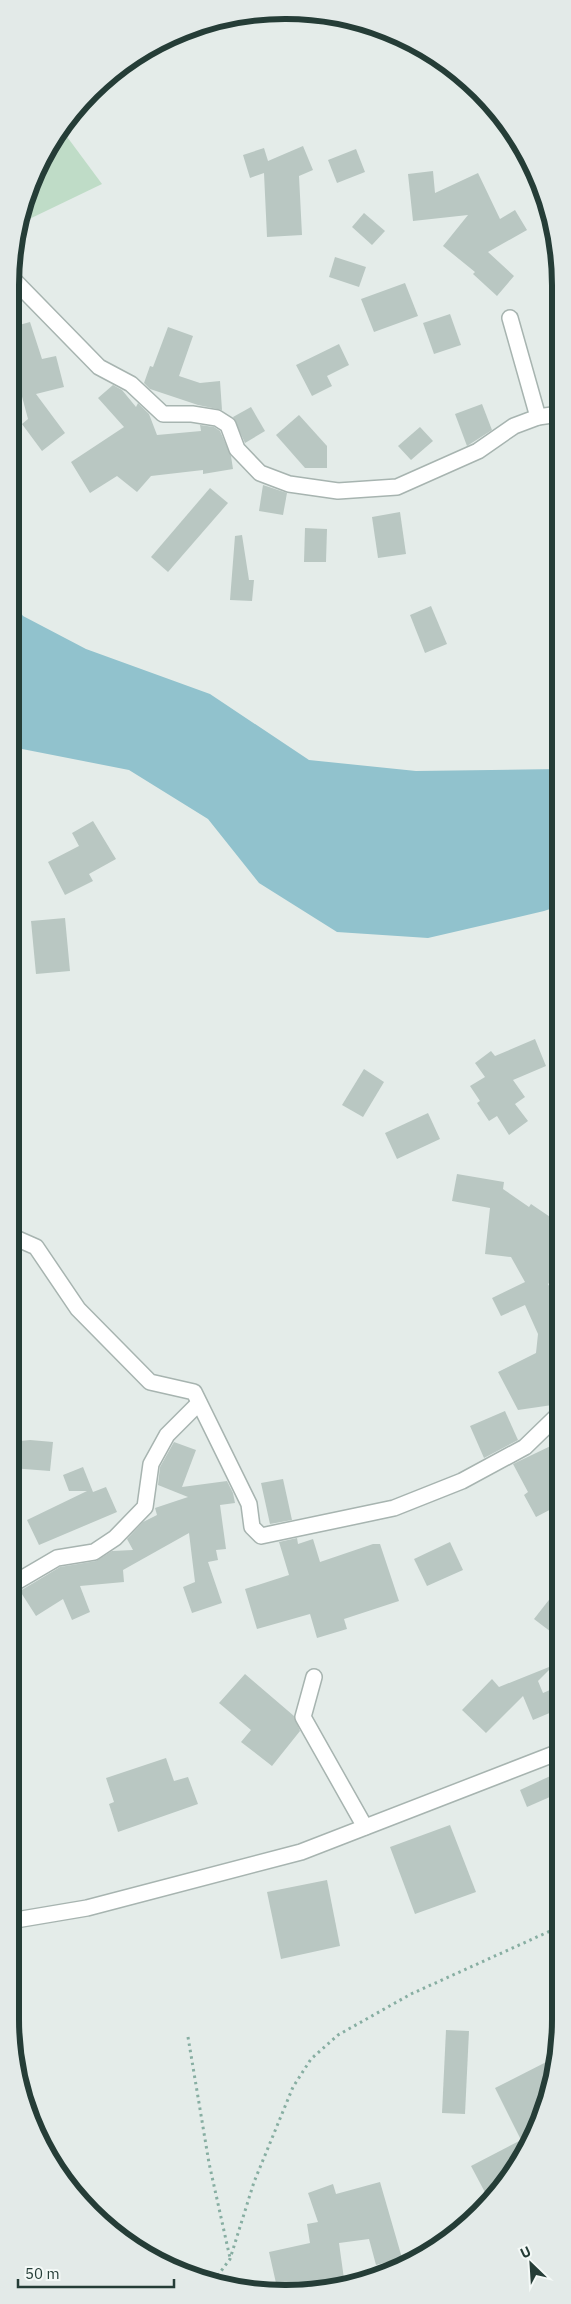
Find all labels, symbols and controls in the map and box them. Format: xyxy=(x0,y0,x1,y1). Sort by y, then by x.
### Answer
north arrow xyxy=(506,2239,556,2289)
text: U xyxy=(517,2242,534,2262)
scale bar xyxy=(18,2256,174,2288)
text: 50 m xyxy=(25,2264,60,2283)

